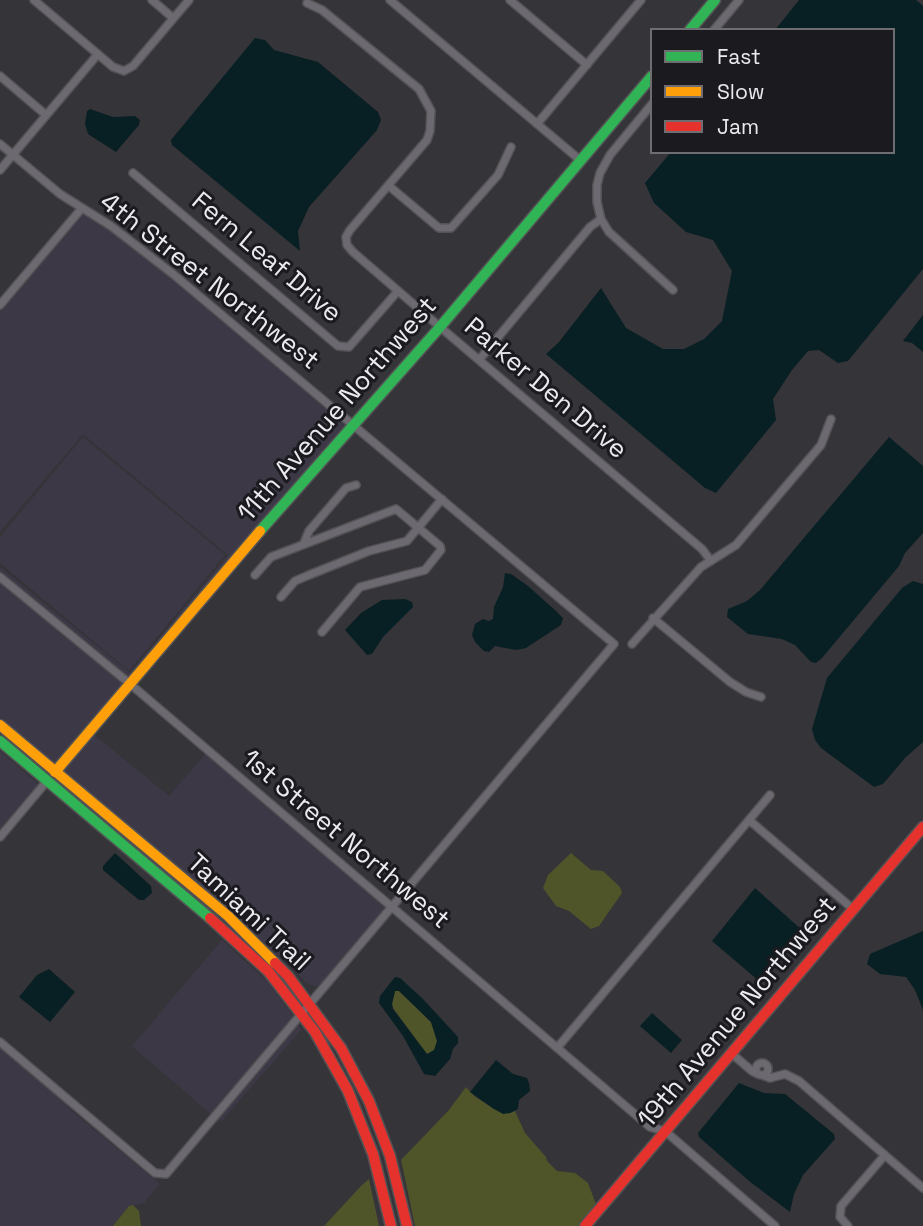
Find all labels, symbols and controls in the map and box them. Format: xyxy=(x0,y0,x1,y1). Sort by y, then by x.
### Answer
legend xyxy=(650,28,895,154)
text: Fast xyxy=(717,43,761,70)
text: Slow xyxy=(717,78,765,105)
text: Jam xyxy=(717,113,759,140)
street label: Fern Leaf Drive xyxy=(185,186,347,330)
street label: 4th Street Northwest xyxy=(93,187,325,377)
street label: 11th Avenue Northwest xyxy=(232,291,444,529)
street label: Parker Den Drive xyxy=(457,312,633,466)
street label: 1st Street Northwest xyxy=(235,744,455,936)
street label: Tamiami Trail xyxy=(180,848,316,978)
street label: 19th Avenue Northwest xyxy=(632,891,844,1135)

